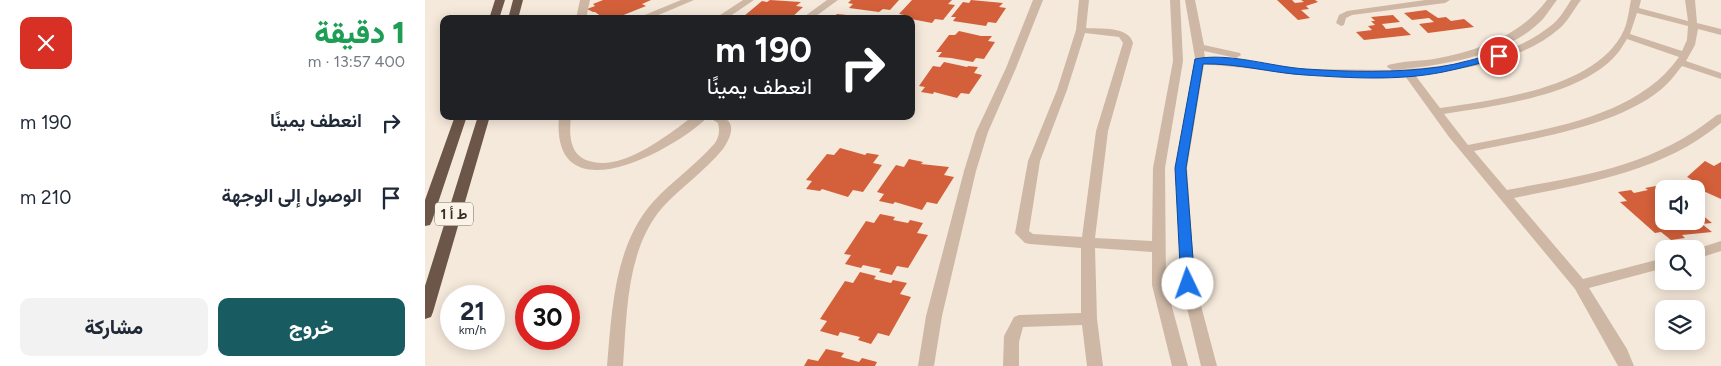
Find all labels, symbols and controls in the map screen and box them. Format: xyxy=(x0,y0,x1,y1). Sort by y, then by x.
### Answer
text: 1 دقيقة xyxy=(314,14,405,51)
button: close xyxy=(20,17,72,69)
text: 190 m xyxy=(715,29,812,71)
icon: right xyxy=(830,35,895,100)
pin xyxy=(1478,35,1520,77)
icon: arrive xyxy=(1485,42,1513,70)
text: 400 m · 13:57 xyxy=(308,52,405,71)
text: انعطف يمينًا xyxy=(707,73,812,100)
text: انعطف يمينًا xyxy=(270,109,362,132)
icon: right xyxy=(377,109,405,137)
text: 190 m xyxy=(20,111,72,134)
map controls xyxy=(1655,180,1705,350)
button: sound xyxy=(1655,180,1705,230)
text: الوصول إلى الوجهة xyxy=(222,184,362,207)
icon: arrive xyxy=(377,184,405,212)
text: 210 m xyxy=(20,186,72,209)
road number: ط أ 1 xyxy=(435,202,473,225)
button: search xyxy=(1655,240,1705,290)
position arrow xyxy=(1161,257,1213,309)
speed limit sign: 30 xyxy=(515,285,580,350)
text: 21 xyxy=(460,296,485,326)
button: مشاركة xyxy=(20,298,208,356)
button: خروج xyxy=(218,298,405,356)
button: layers xyxy=(1655,300,1705,350)
text: km/h xyxy=(459,323,486,337)

